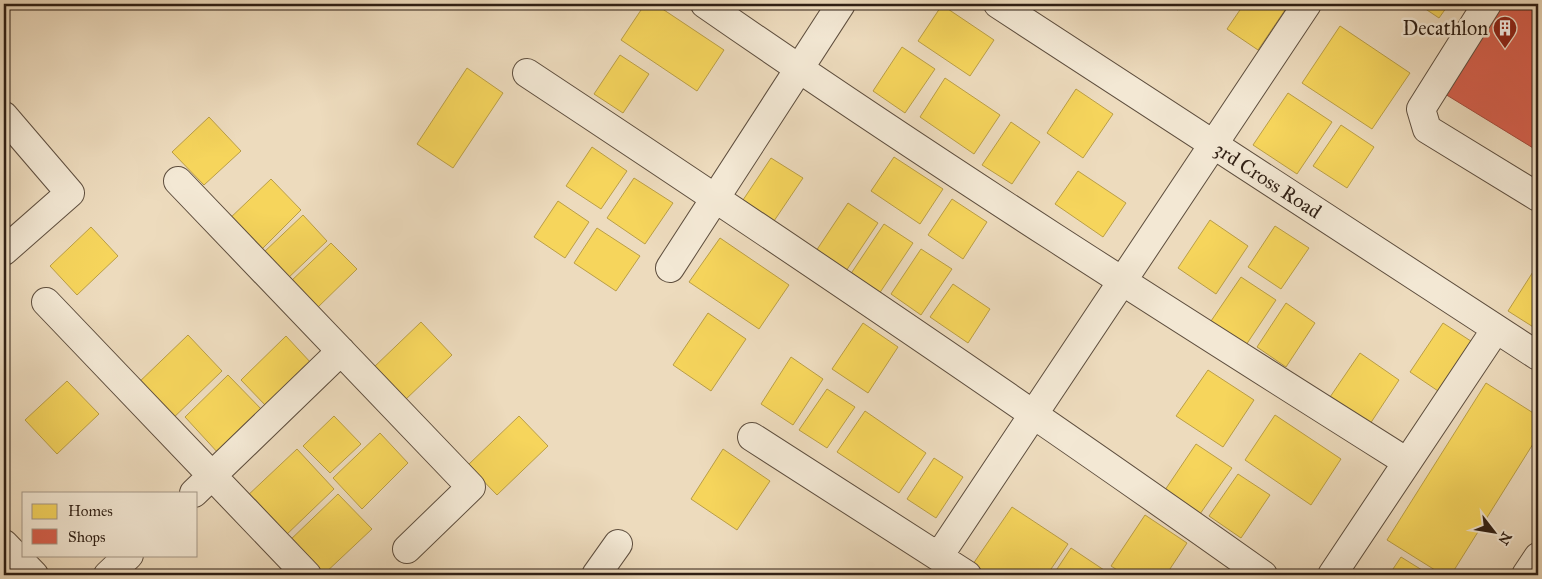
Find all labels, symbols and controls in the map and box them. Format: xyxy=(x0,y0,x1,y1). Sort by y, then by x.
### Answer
building icon: Decathlon xyxy=(1492,15,1518,49)
place label: Decathlon xyxy=(1402,16,1488,40)
street label: 3rd Cross Road xyxy=(1210,137,1326,223)
legend xyxy=(22,492,198,556)
text: Homes xyxy=(68,502,113,520)
north arrow xyxy=(1470,506,1520,556)
text: Shops xyxy=(68,528,106,546)
text: N xyxy=(1494,529,1515,548)

